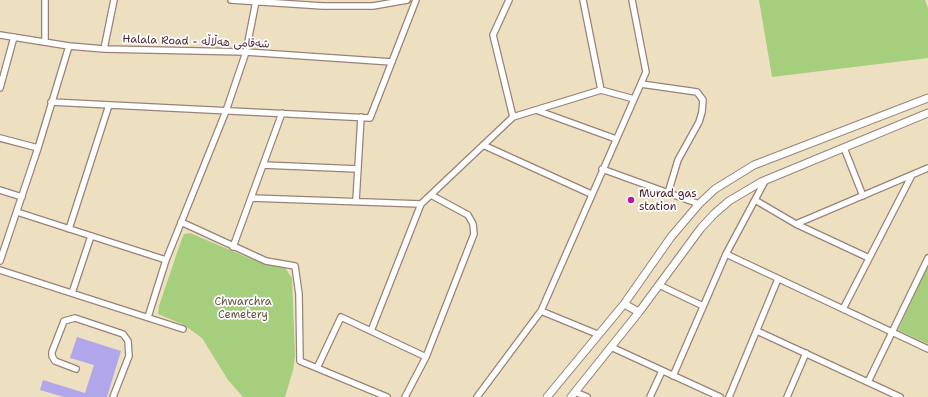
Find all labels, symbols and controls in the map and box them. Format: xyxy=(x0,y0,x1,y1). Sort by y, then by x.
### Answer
street label: Halala Road - شەقامی هەڵاڵە xyxy=(122,33,270,51)
place label: Murad gas station xyxy=(639,187,697,213)
marker: Murad gas station xyxy=(626,195,636,205)
park label: Chwarchra Cemetery xyxy=(214,295,272,321)

